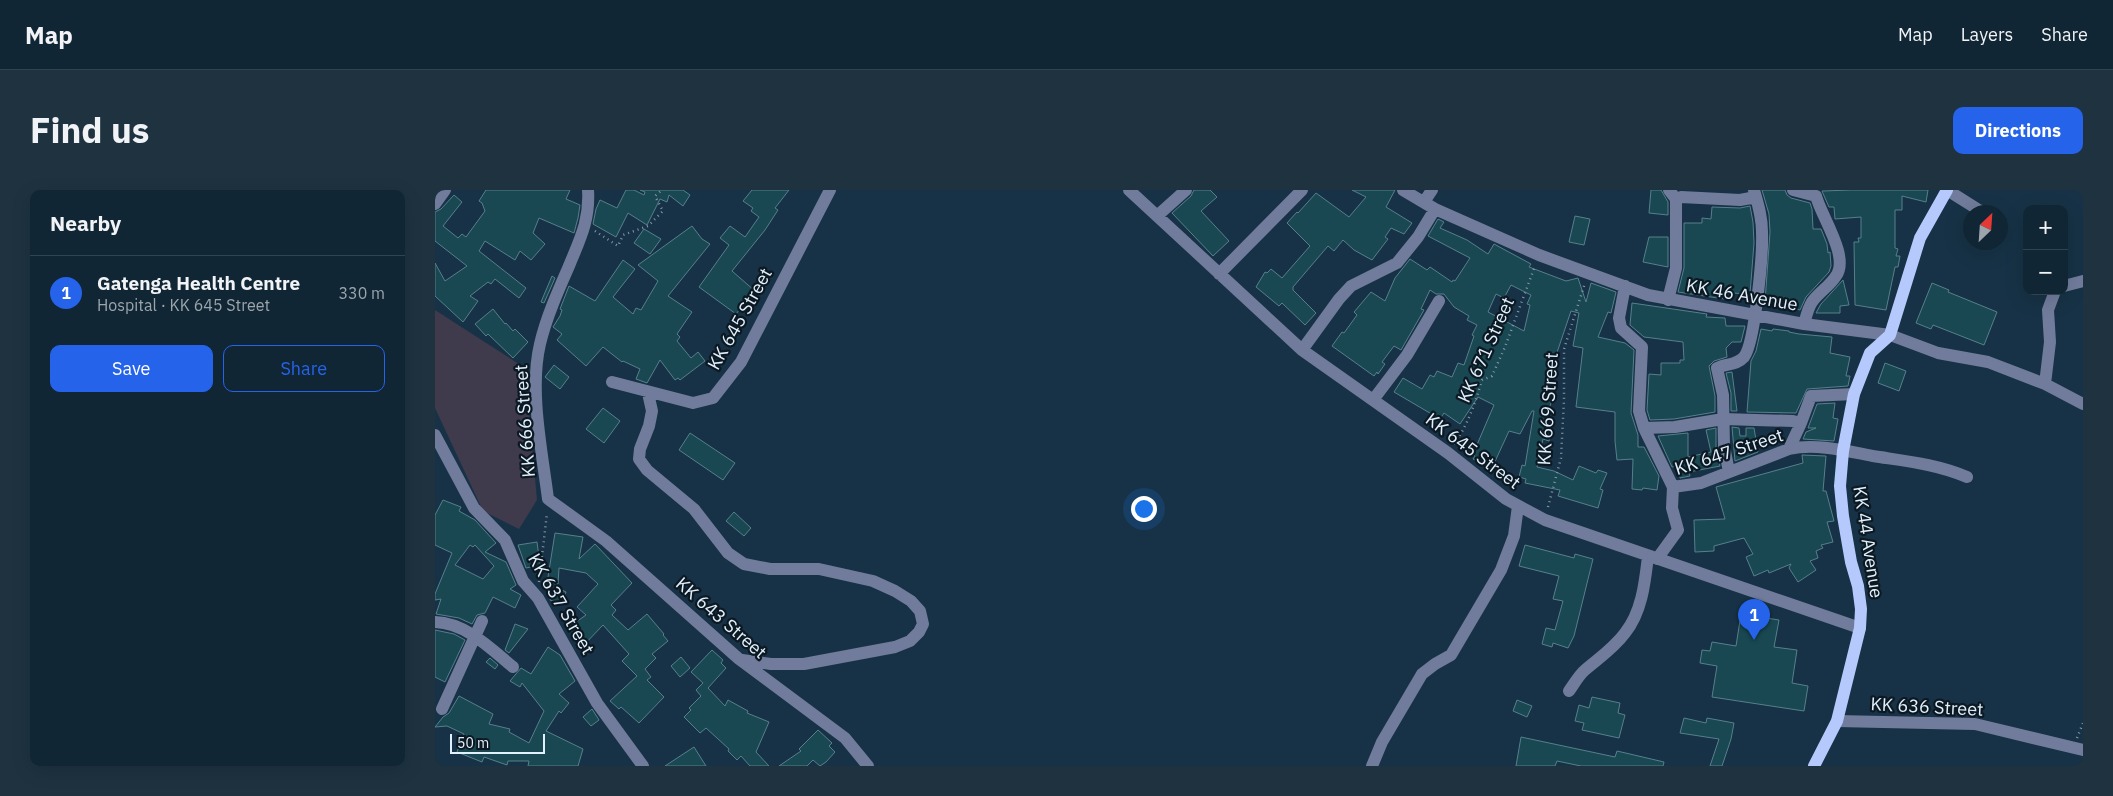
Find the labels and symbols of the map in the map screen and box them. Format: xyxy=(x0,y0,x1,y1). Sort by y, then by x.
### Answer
north arrow xyxy=(1963,205,2008,250)
street label: KK 645 Street xyxy=(702,264,777,374)
street label: KK 46 Avenue xyxy=(1684,273,1800,316)
street label: KK 671 Street xyxy=(1452,293,1519,406)
street label: KK 669 Street xyxy=(1532,352,1563,466)
street label: KK 666 Street xyxy=(509,364,540,478)
street label: KK 645 Street xyxy=(1421,407,1525,494)
street label: KK 647 Street xyxy=(1672,423,1786,480)
street label: KK 44 Avenue xyxy=(1848,484,1889,600)
your location xyxy=(1131,496,1157,522)
street label: KK 637 Street xyxy=(523,549,600,658)
street label: KK 643 Street xyxy=(671,572,772,663)
pin: 1 xyxy=(1738,599,1770,640)
street label: KK 636 Street xyxy=(1870,692,1984,721)
scale bar xyxy=(450,731,545,754)

